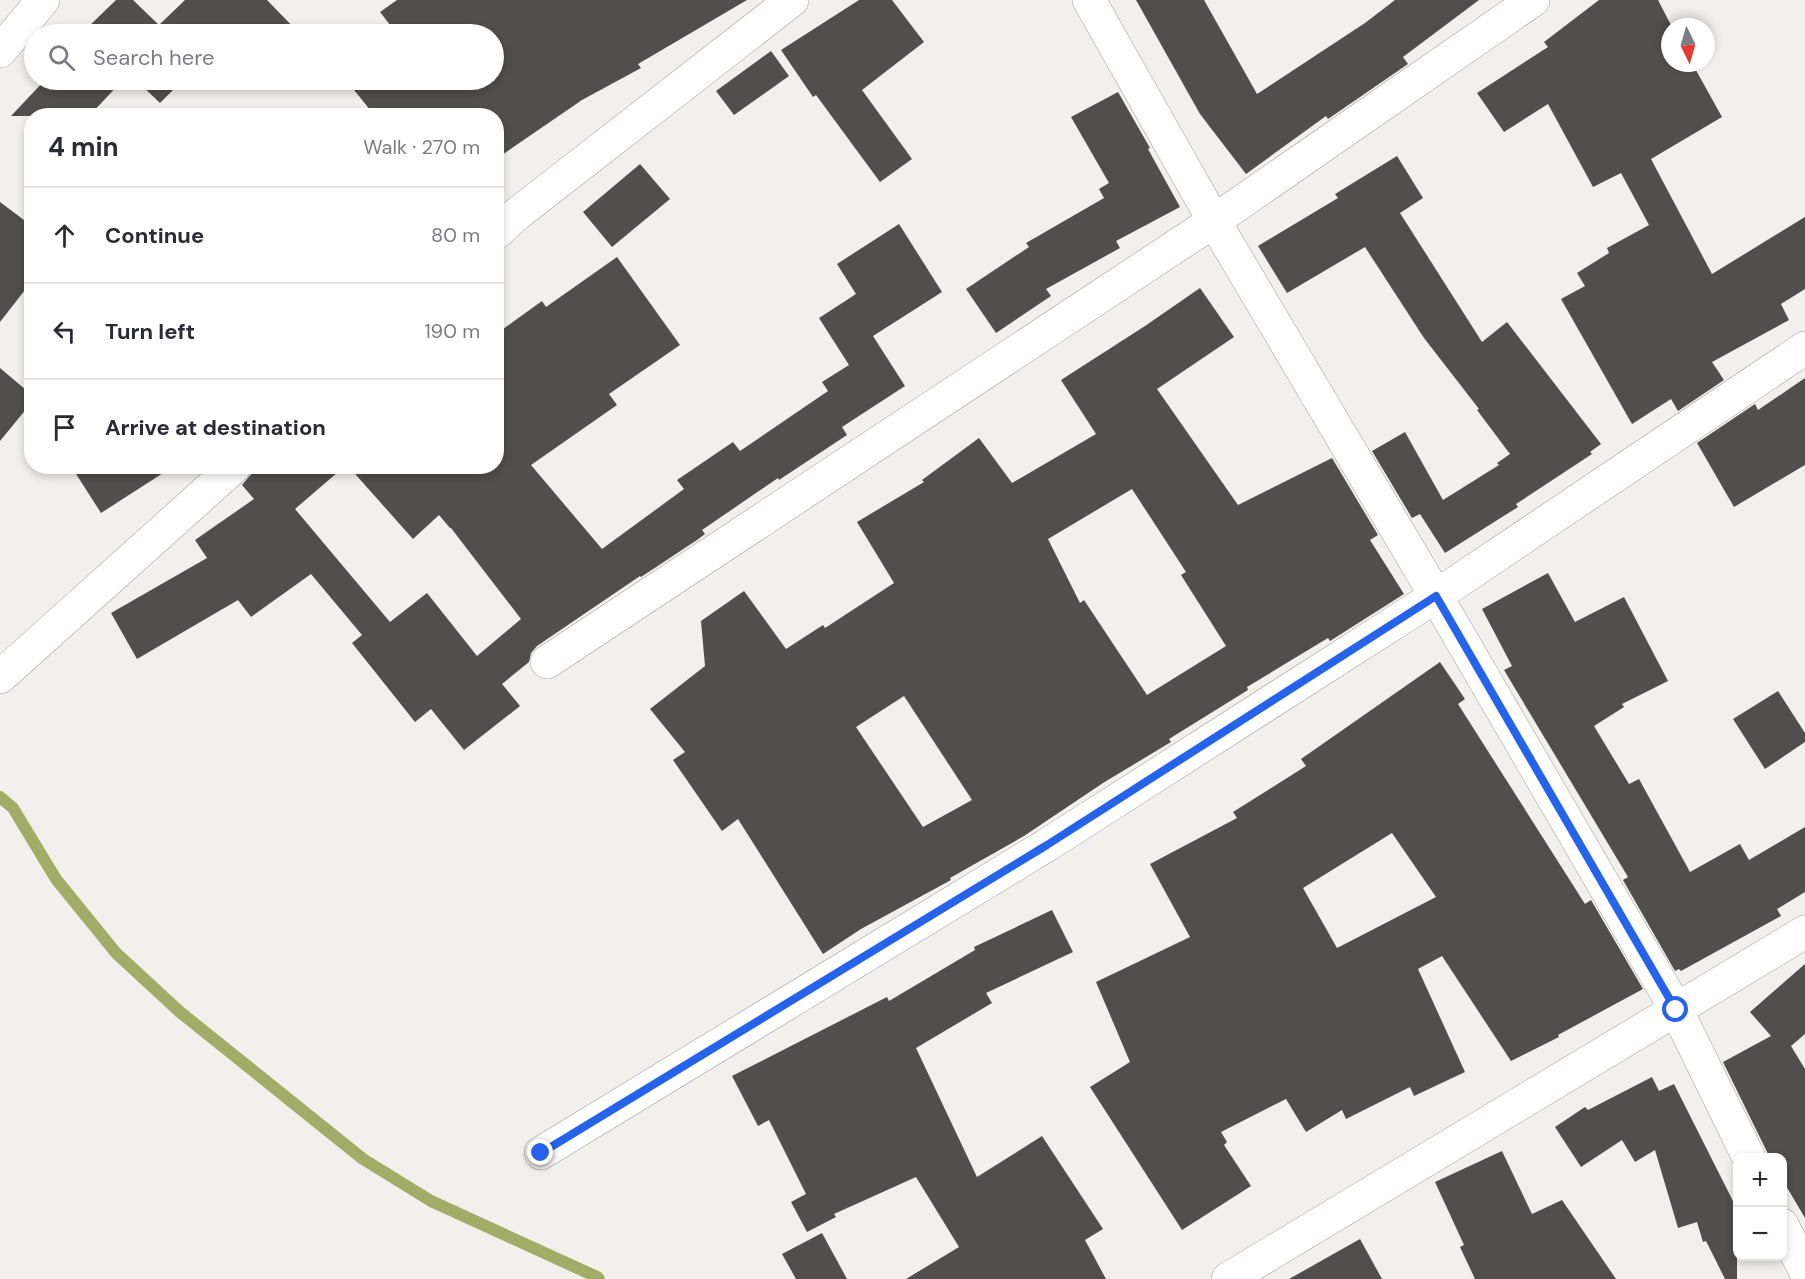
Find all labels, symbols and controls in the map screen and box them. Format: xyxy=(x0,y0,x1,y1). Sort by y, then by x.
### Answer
north arrow xyxy=(1661,18,1715,72)
search box xyxy=(24,24,504,90)
icon: search xyxy=(45,41,78,74)
text: Search here xyxy=(93,43,214,72)
text: 4 min xyxy=(48,130,119,164)
text: Walk · 270 m xyxy=(363,134,480,160)
icon: ahead xyxy=(48,219,81,252)
text: Continue xyxy=(105,221,204,250)
text: 80 m xyxy=(431,222,480,248)
icon: left xyxy=(48,315,81,348)
text: Turn left xyxy=(105,317,195,346)
text: 190 m xyxy=(424,318,480,344)
icon: arrive xyxy=(48,411,81,444)
text: Arrive at destination xyxy=(105,413,326,442)
route start xyxy=(1662,996,1688,1022)
route end xyxy=(527,1139,553,1165)
map controls xyxy=(1733,1153,1787,1261)
button: + xyxy=(1733,1153,1787,1207)
button: − xyxy=(1733,1207,1787,1261)

